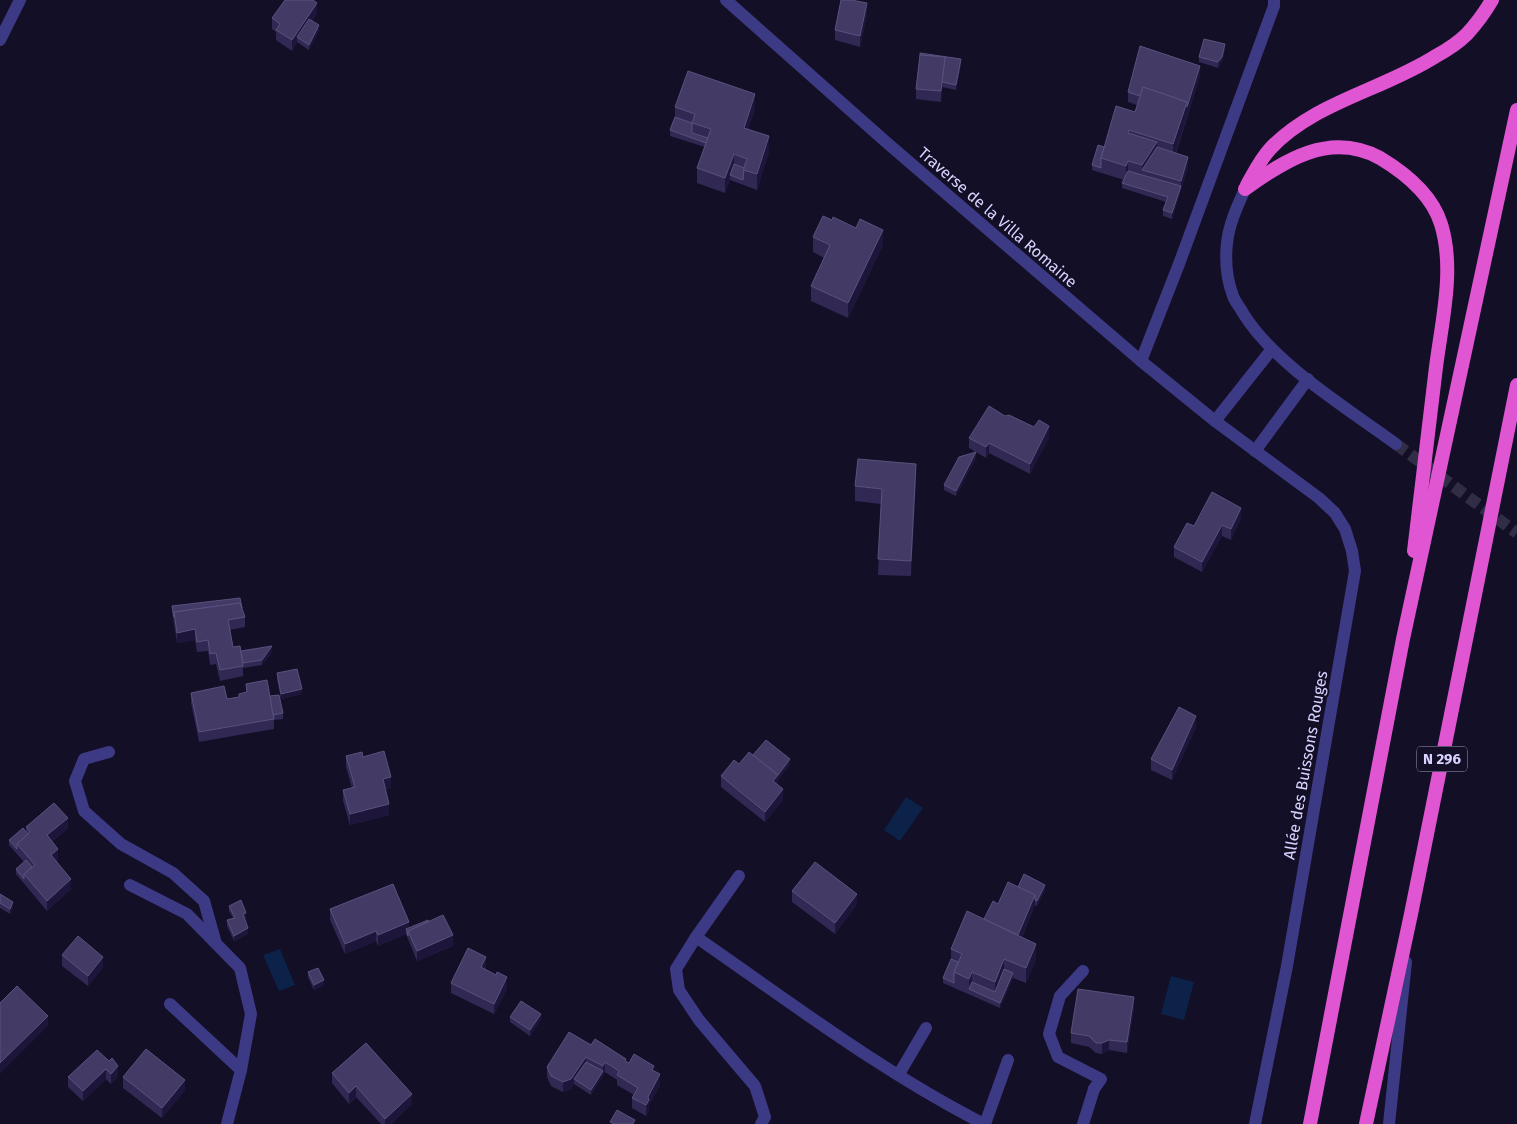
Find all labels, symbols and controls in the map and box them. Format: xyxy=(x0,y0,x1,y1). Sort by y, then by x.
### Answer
street label: Traverse de la Villa Romaine xyxy=(914,143,1081,292)
street label: Allée des Buissons Rouges xyxy=(1280,669,1331,861)
road number: N 296 xyxy=(1417,746,1467,772)

